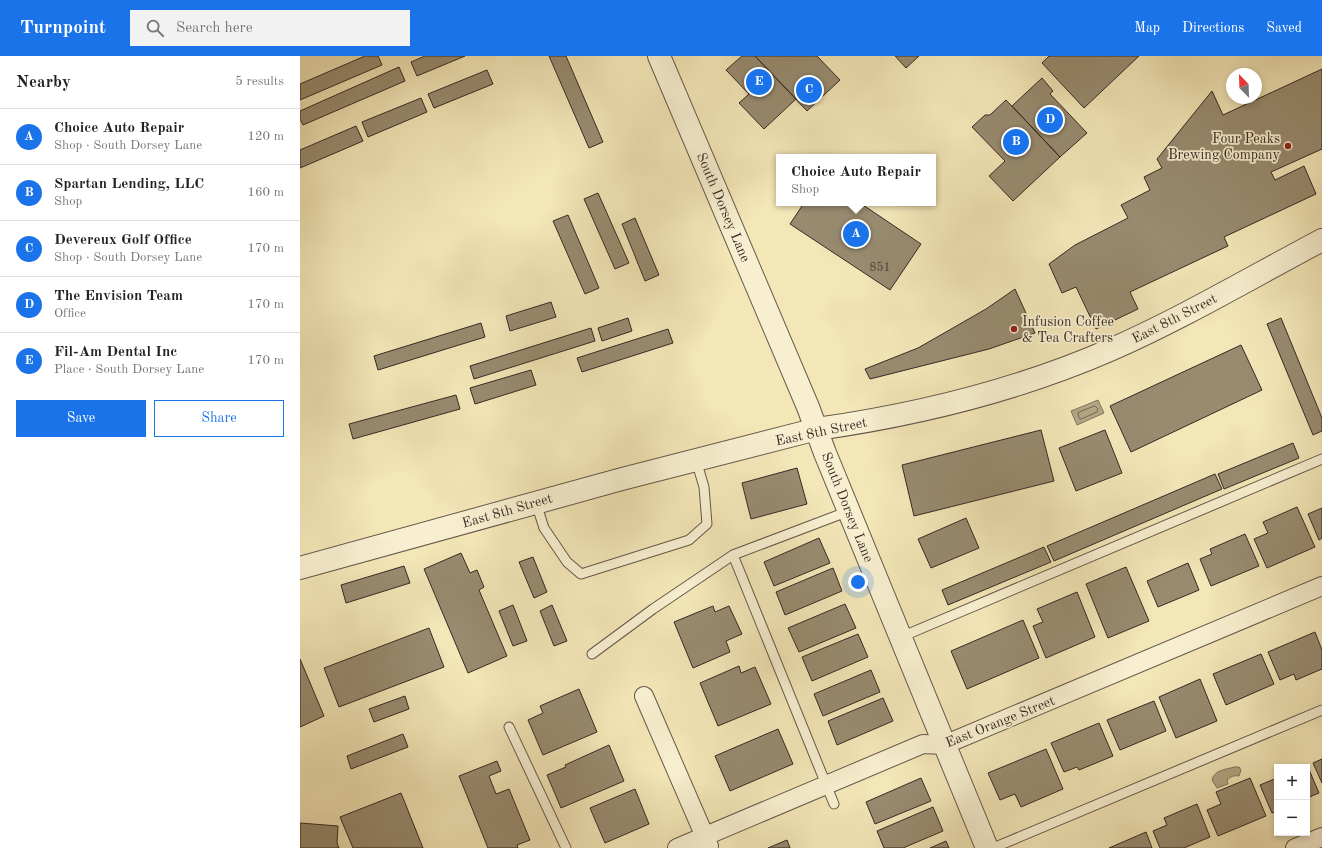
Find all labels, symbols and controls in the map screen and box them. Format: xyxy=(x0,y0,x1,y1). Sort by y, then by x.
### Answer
search box xyxy=(130,10,410,46)
icon: search xyxy=(144,17,166,39)
text: Turnpoint xyxy=(20,19,106,38)
text: Search here xyxy=(176,21,253,36)
text: Map xyxy=(1134,21,1160,35)
text: Directions xyxy=(1182,21,1244,35)
text: Saved xyxy=(1266,21,1302,35)
pin: E xyxy=(746,67,772,97)
north arrow xyxy=(1226,68,1262,104)
text: Nearby xyxy=(16,74,71,91)
text: 5 results xyxy=(235,75,284,88)
pin: C xyxy=(796,75,822,105)
pin: D xyxy=(1037,105,1063,135)
text: Choice Auto Repair xyxy=(54,121,184,136)
pin: B xyxy=(1003,127,1029,157)
text: A xyxy=(24,130,34,143)
text: 120 m xyxy=(247,130,284,143)
place label: Four Peaks Brewing Company xyxy=(1168,132,1281,162)
text: Shop · South Dorsey Lane xyxy=(54,139,202,152)
marker: Four Peaks Brewing Company xyxy=(1283,141,1293,151)
street label: South Dorsey Lane xyxy=(694,151,752,264)
popup xyxy=(776,154,936,206)
text: Choice Auto Repair xyxy=(791,165,921,180)
text: Spartan Lending, LLC xyxy=(54,177,204,192)
text: Shop xyxy=(791,183,819,196)
text: B xyxy=(24,186,34,199)
text: 160 m xyxy=(247,186,284,199)
text: Shop xyxy=(54,195,82,208)
pin: A xyxy=(843,219,869,249)
text: Devereux Golf Office xyxy=(54,233,192,248)
text: C xyxy=(25,242,33,255)
text: 170 m xyxy=(247,242,284,255)
text: Shop · South Dorsey Lane xyxy=(54,251,202,264)
house number: 851 xyxy=(870,261,890,274)
text: The Envision Team xyxy=(54,289,183,304)
street label: East 8th Street xyxy=(1130,291,1219,346)
text: D xyxy=(24,298,34,311)
text: 170 m xyxy=(247,298,284,311)
text: Office xyxy=(54,307,86,320)
place label: Infusion Coffee & Tea Crafters xyxy=(1022,315,1114,345)
marker: Infusion Coffee & Tea Crafters xyxy=(1009,324,1019,334)
text: Fil-Am Dental Inc xyxy=(54,345,177,360)
text: E xyxy=(25,354,33,367)
text: 170 m xyxy=(247,354,284,367)
text: Place · South Dorsey Lane xyxy=(54,363,204,376)
button: Save xyxy=(16,400,146,437)
button: Share xyxy=(154,400,284,437)
street label: East 8th Street xyxy=(774,415,868,449)
street label: South Dorsey Lane xyxy=(819,450,876,564)
street label: East 8th Street xyxy=(461,491,554,531)
your location xyxy=(848,572,868,592)
street label: East Orange Street xyxy=(944,694,1057,750)
map controls xyxy=(1274,764,1310,836)
button: + xyxy=(1274,764,1310,800)
button: − xyxy=(1274,800,1310,836)

